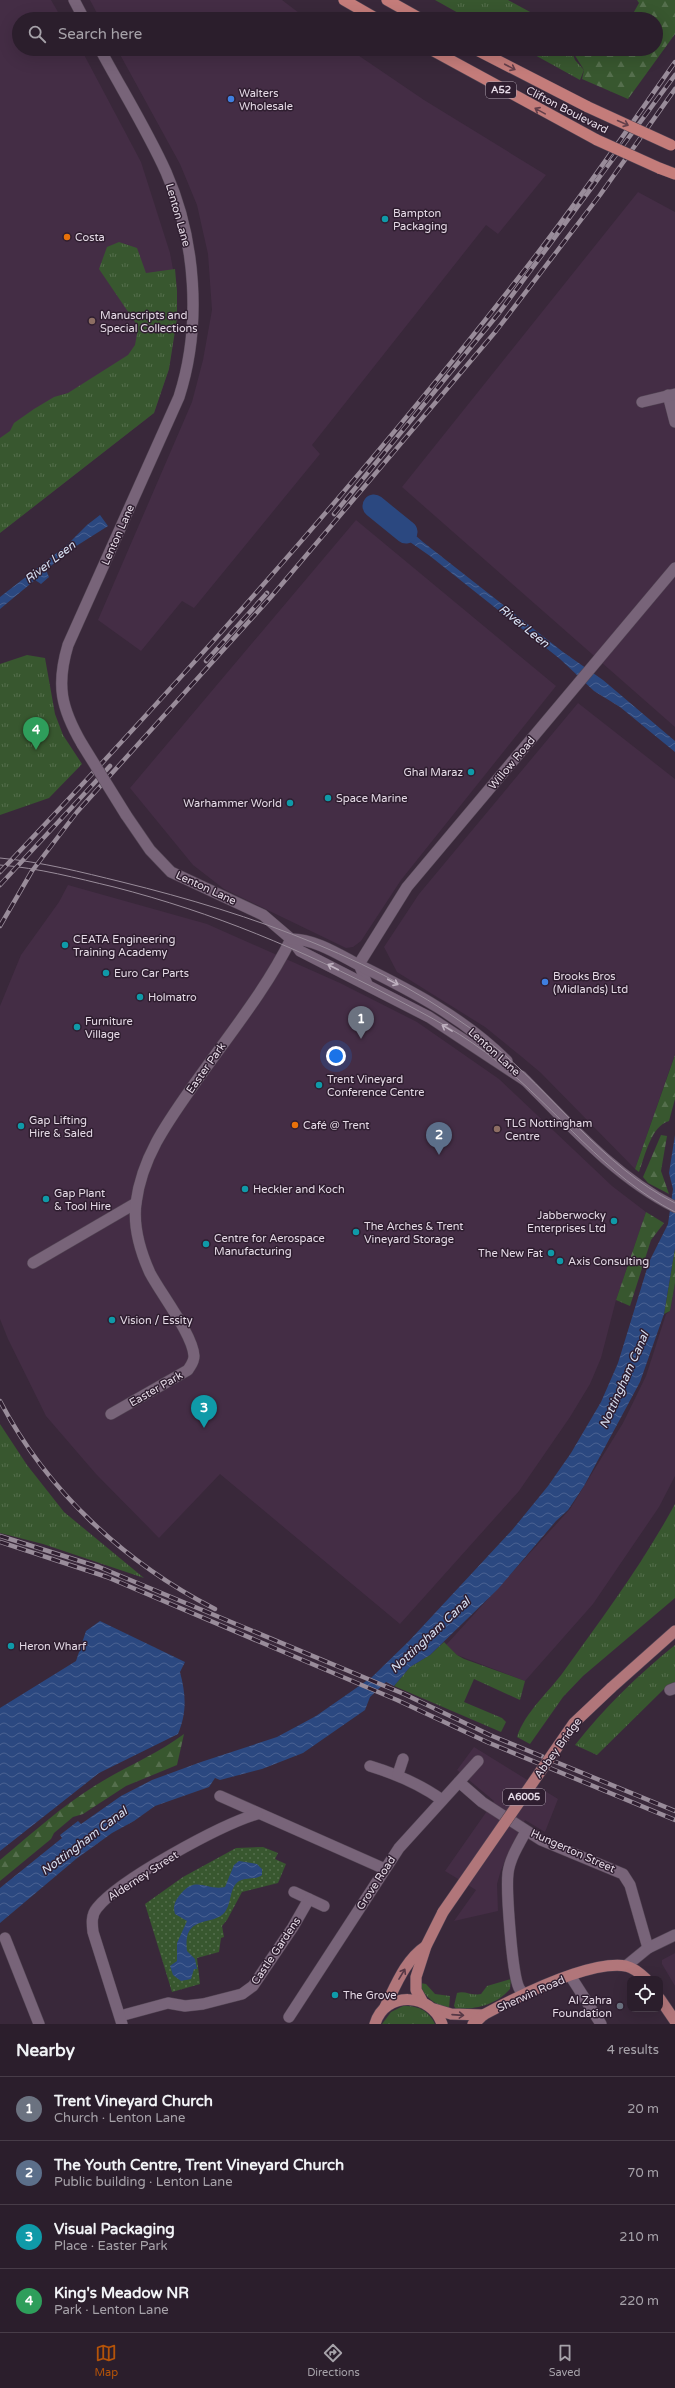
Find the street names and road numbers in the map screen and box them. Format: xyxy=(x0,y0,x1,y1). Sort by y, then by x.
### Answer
road number: A52 xyxy=(486,82,516,98)
street label: Clifton Boulevard xyxy=(524,84,610,136)
street label: Lenton Lane xyxy=(163,182,193,248)
street label: Lenton Lane xyxy=(99,503,137,567)
street label: Willow Road xyxy=(486,734,538,792)
street label: Lenton Lane xyxy=(174,868,238,908)
street label: Lenton Lane xyxy=(466,1025,522,1079)
street label: Easter Park xyxy=(184,1040,228,1096)
street label: Easter Park xyxy=(127,1369,185,1409)
street label: Abbey Bridge xyxy=(532,1715,584,1781)
road number: A6005 xyxy=(503,1789,545,1805)
street label: Hungerton Street xyxy=(529,1827,617,1875)
street label: Alderney Street xyxy=(105,1848,181,1904)
street label: Grove Road xyxy=(354,1854,398,1912)
street label: Castle Gardens xyxy=(249,1915,303,1987)
street label: Sherwin Road xyxy=(495,1973,567,2015)

